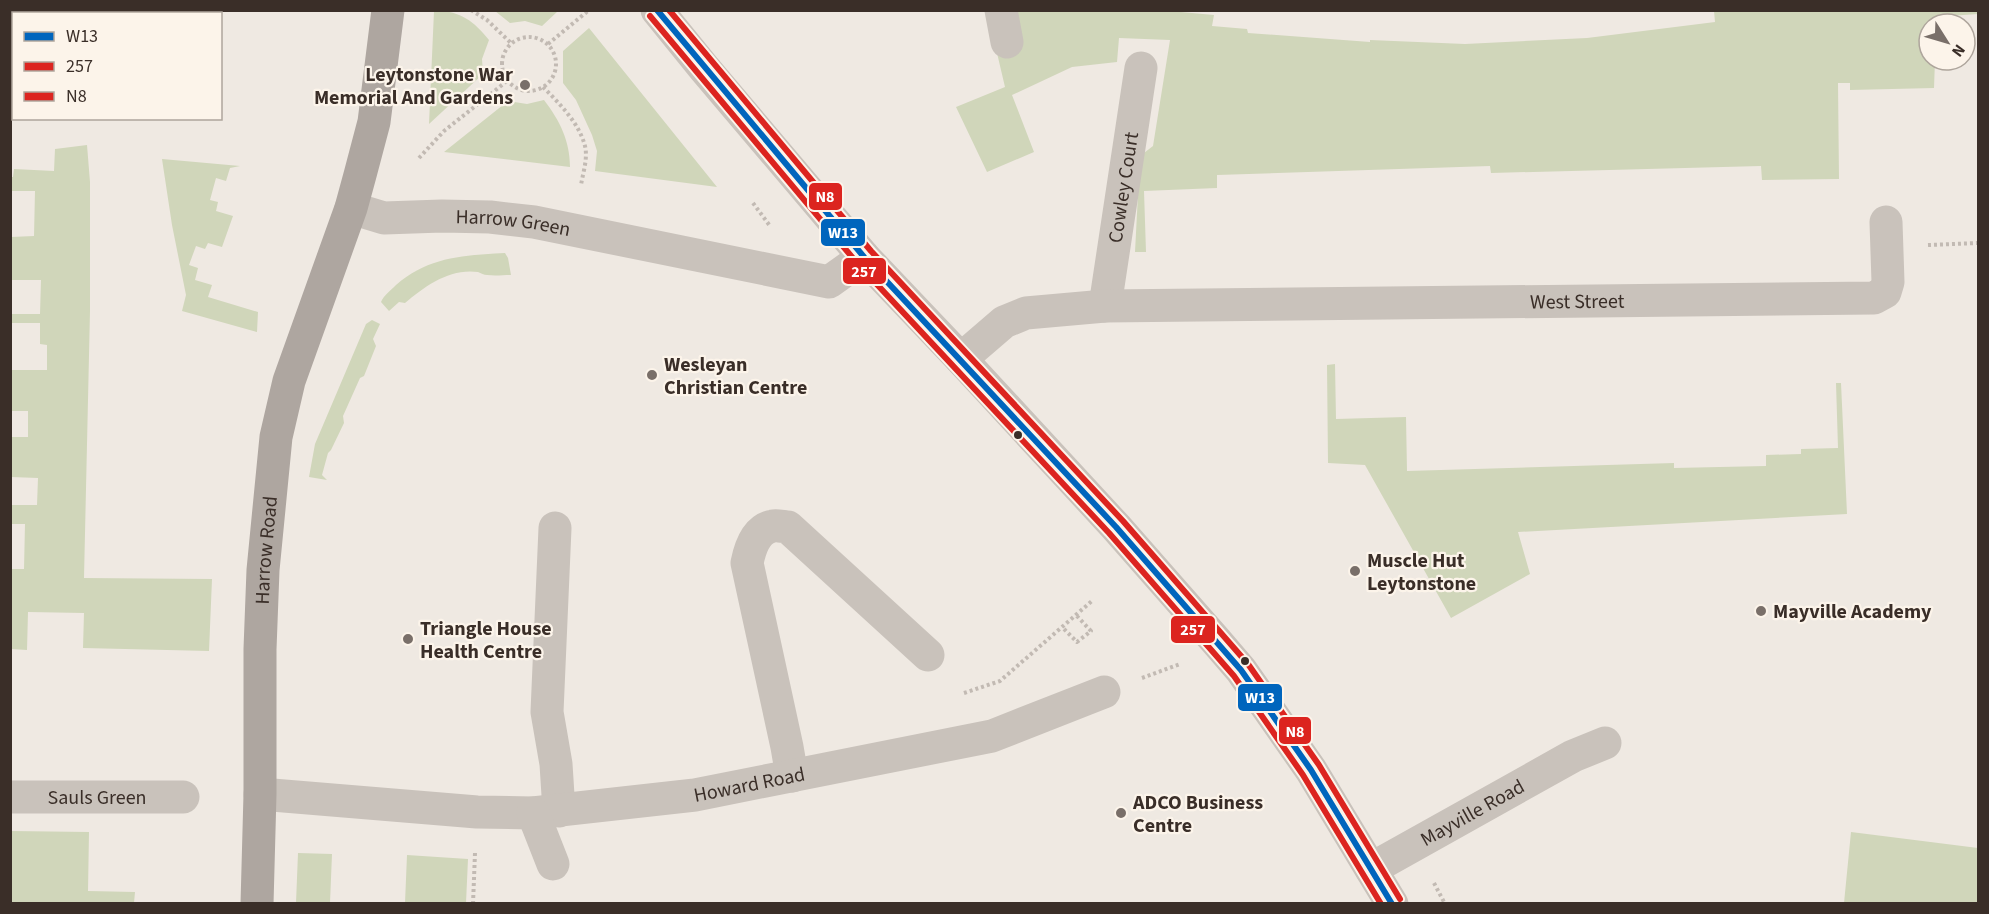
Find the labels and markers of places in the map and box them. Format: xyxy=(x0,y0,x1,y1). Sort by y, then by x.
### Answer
place label: Leytonstone War Memorial And Gardens xyxy=(314,61,513,112)
marker: Leytonstone War Memorial And Gardens xyxy=(518,78,532,92)
place label: Wesleyan Christian Centre xyxy=(664,351,807,402)
marker: Wesleyan Christian Centre xyxy=(645,368,659,382)
unlabelled marker xyxy=(1012,429,1024,441)
place label: Muscle Hut Leytonstone xyxy=(1367,547,1476,598)
marker: Muscle Hut Leytonstone xyxy=(1348,564,1362,578)
place label: Mayville Academy xyxy=(1773,598,1932,626)
marker: Mayville Academy xyxy=(1754,604,1768,618)
place label: Triangle House Health Centre xyxy=(420,615,552,666)
marker: Triangle House Health Centre xyxy=(401,632,415,646)
unlabelled marker xyxy=(1239,655,1251,667)
place label: ADCO Business Centre xyxy=(1132,789,1263,840)
marker: ADCO Business Centre xyxy=(1114,806,1128,820)

